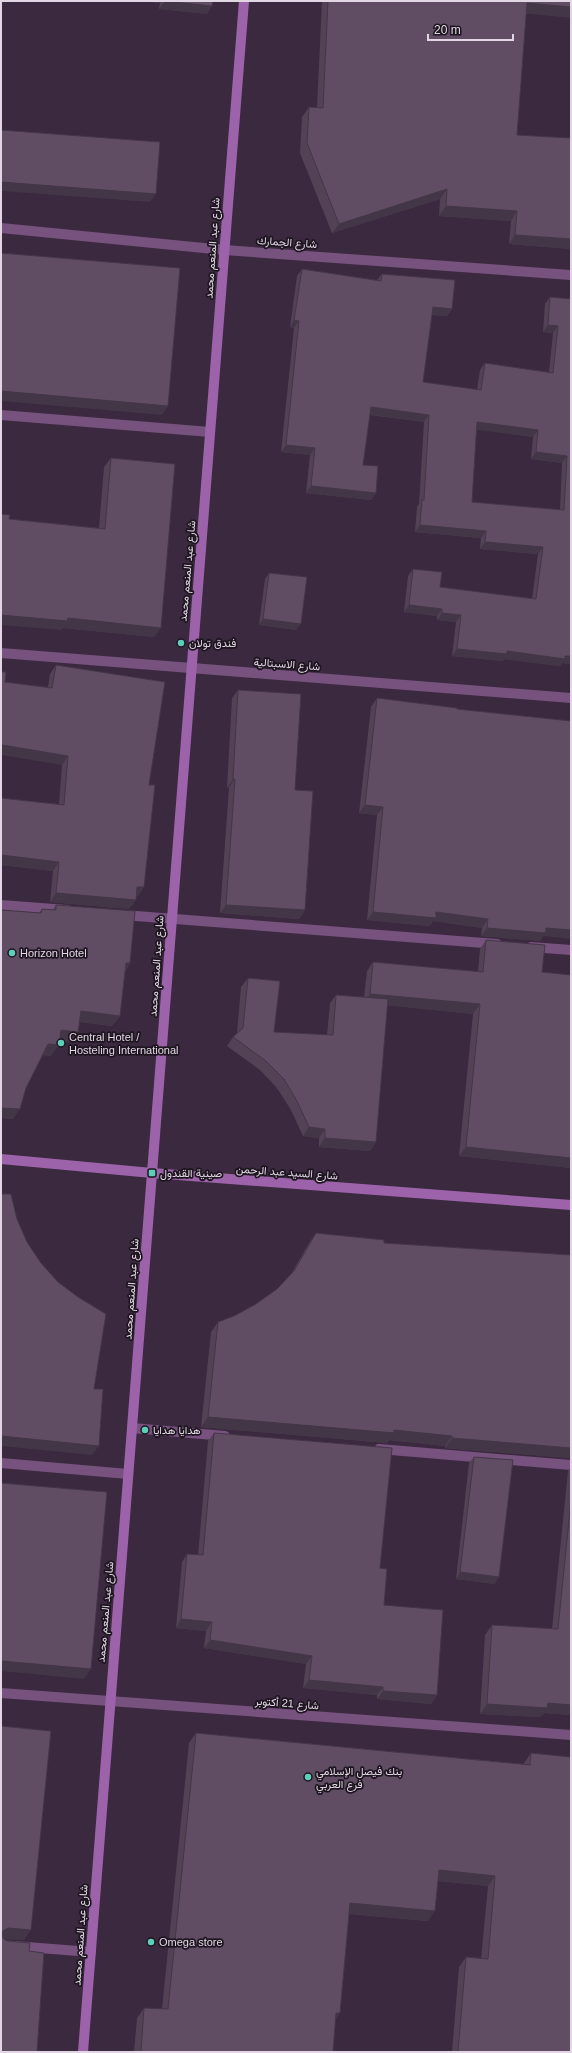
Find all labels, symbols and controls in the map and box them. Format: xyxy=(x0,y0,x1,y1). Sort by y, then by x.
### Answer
scale bar xyxy=(428,16,513,42)
text: 20 m xyxy=(434,23,461,37)
street label: شارع عبد المنعم محمد xyxy=(202,197,224,299)
street label: شارع الجمارك xyxy=(256,234,318,252)
street label: شارع عبد المنعم محمد xyxy=(177,520,199,622)
place label: فندق تولان xyxy=(189,637,236,650)
marker: فندق تولان xyxy=(176,638,186,648)
street label: شارع الاسبتالية xyxy=(253,656,321,674)
street label: شارع عبد المنعم محمد xyxy=(146,915,168,1017)
place label: Horizon Hotel xyxy=(20,947,87,959)
marker: Horizon Hotel xyxy=(7,948,17,958)
place label: Central Hotel / Hosteling International xyxy=(69,1031,178,1056)
marker: Central Hotel / Hosteling International xyxy=(56,1038,66,1048)
street label: شارع السيد عبد الرحمن xyxy=(235,1162,339,1184)
place label: صينية القندول xyxy=(160,1167,222,1180)
marker: صينية القندول xyxy=(147,1168,157,1178)
street label: شارع عبد المنعم محمد xyxy=(121,1238,143,1340)
place label: هدايا هدايا xyxy=(153,1424,201,1437)
marker: هدايا هدايا xyxy=(140,1425,150,1435)
street label: شارع عبد المنعم محمد xyxy=(95,1561,117,1663)
street label: شارع 21 أكتوبر xyxy=(253,1695,320,1713)
place label: بنك فيصل الإسلامي فرع العربي xyxy=(316,1765,402,1794)
marker: بنك فيصل الإسلامي فرع العربي xyxy=(303,1772,313,1782)
street label: شارع عبد المنعم محمد xyxy=(70,1884,92,1986)
place label: Omega store xyxy=(159,1936,223,1948)
marker: Omega store xyxy=(146,1937,156,1947)

